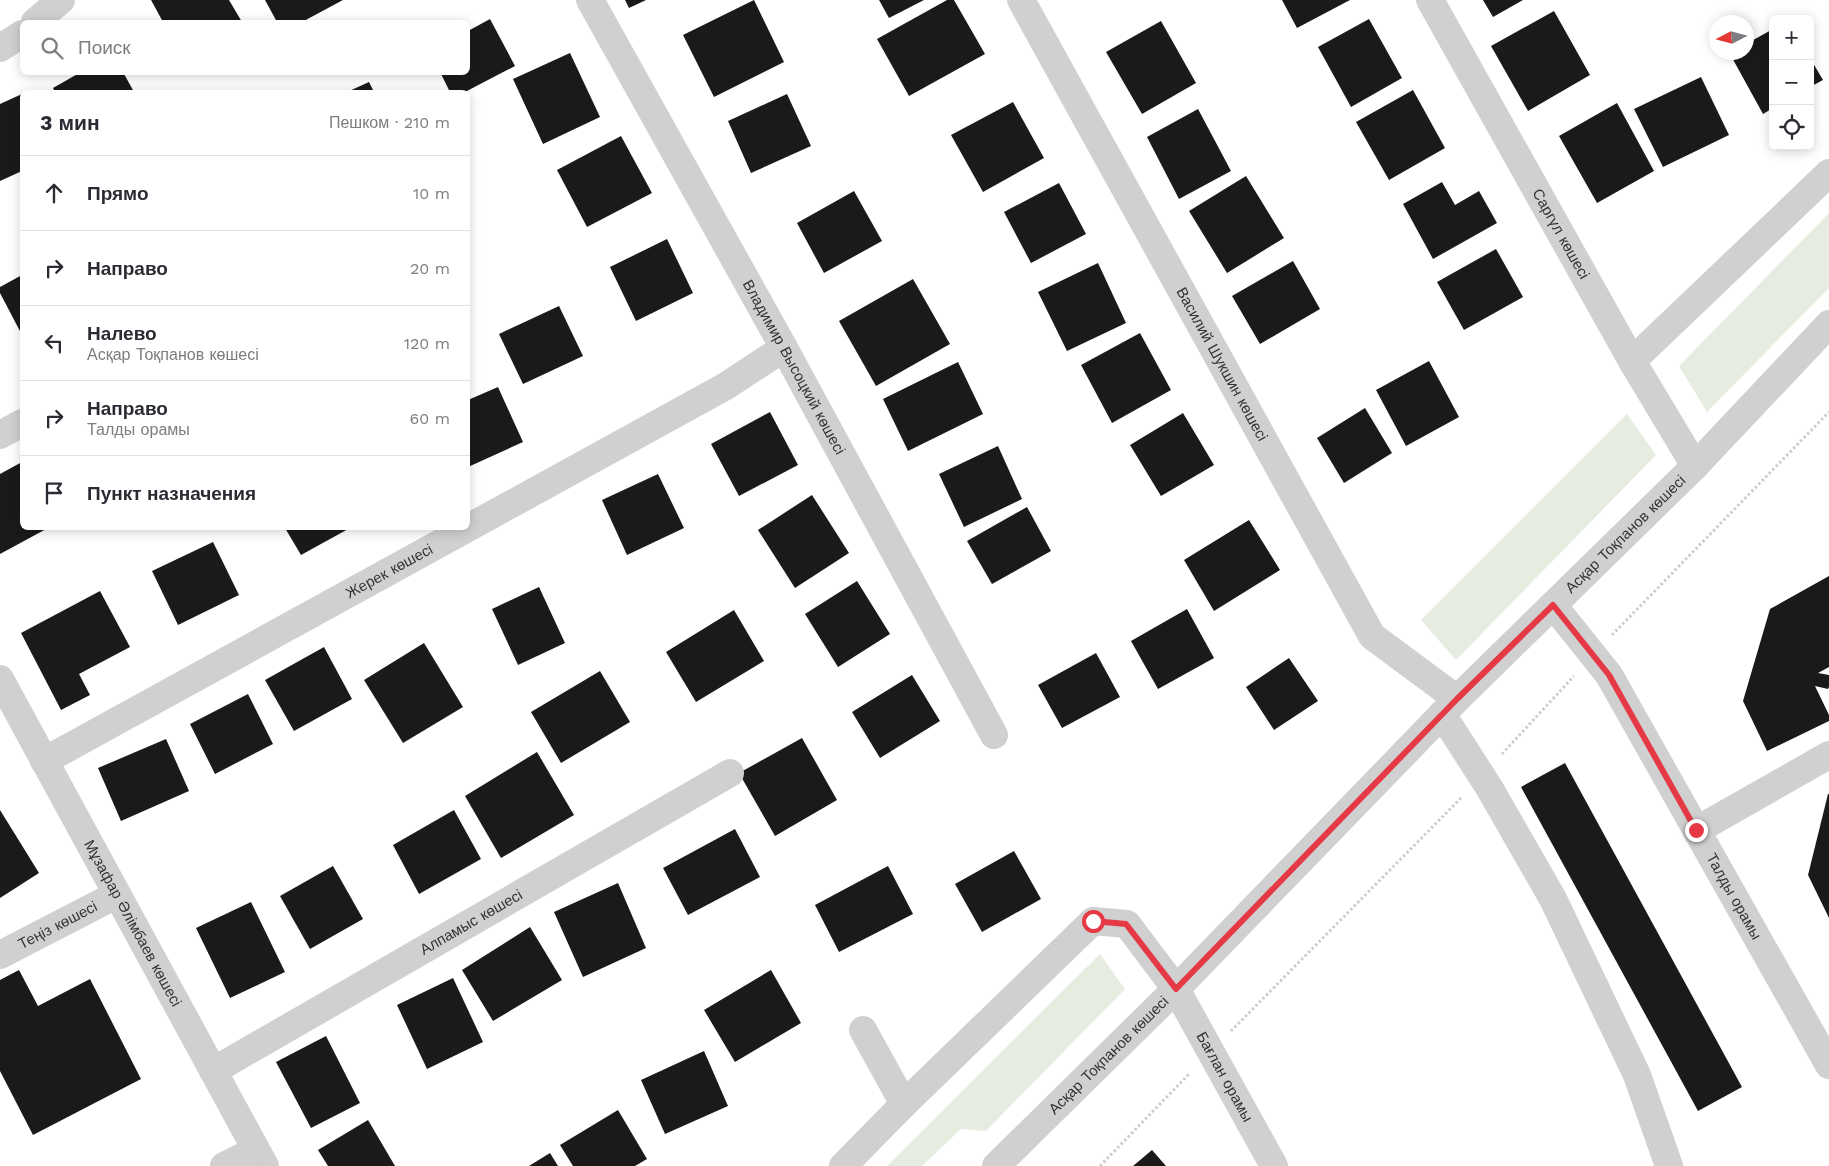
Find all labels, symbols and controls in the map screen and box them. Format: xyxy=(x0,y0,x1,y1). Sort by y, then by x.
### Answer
north arrow xyxy=(1709,15,1754,60)
map controls xyxy=(1769,15,1814,150)
button: + xyxy=(1769,15,1814,60)
search box xyxy=(20,20,470,75)
icon: search xyxy=(38,34,66,62)
text: Поиск xyxy=(78,36,131,59)
button: − xyxy=(1769,60,1814,105)
button: locate xyxy=(1769,105,1814,150)
text: 3 мин xyxy=(40,110,100,135)
text: Пешком · 210 m xyxy=(329,113,450,132)
icon: ahead xyxy=(40,179,68,207)
text: Прямо xyxy=(87,182,149,205)
text: 10 m xyxy=(413,184,450,203)
street label: Саргүл көшесі xyxy=(1528,186,1593,282)
icon: right xyxy=(40,254,68,282)
text: Направо xyxy=(87,257,168,280)
text: 20 m xyxy=(410,259,450,278)
street label: Владимир Высоцкий көшесі xyxy=(739,277,849,458)
street label: Василий Шукшин көшесі xyxy=(1172,284,1272,444)
text: Налево xyxy=(87,322,157,345)
icon: left xyxy=(40,329,68,357)
text: 120 m xyxy=(404,334,450,353)
text: Асқар Тоқпанов көшесі xyxy=(87,345,259,364)
text: Направо xyxy=(87,397,168,420)
icon: right xyxy=(40,404,68,432)
text: 60 m xyxy=(410,409,450,428)
text: Талды орамы xyxy=(87,420,190,439)
street label: Асқар Тоқпанов көшесі xyxy=(1562,471,1689,597)
icon: arrive xyxy=(40,479,68,507)
text: Пункт назначения xyxy=(87,482,256,505)
street label: Жерек көшесі xyxy=(343,540,436,602)
route end xyxy=(1685,819,1708,842)
street label: Мұзафар Әлімбаев көшесі xyxy=(80,837,186,1010)
street label: Талды орамы xyxy=(1702,850,1765,943)
street label: Алпамыс көшесі xyxy=(417,886,526,959)
street label: Теңіз көшесі xyxy=(15,897,100,953)
route start xyxy=(1082,910,1105,933)
street label: Асқар Тоқпанов көшесі xyxy=(1045,992,1172,1118)
street label: Бағлан орамы xyxy=(1192,1029,1257,1125)

